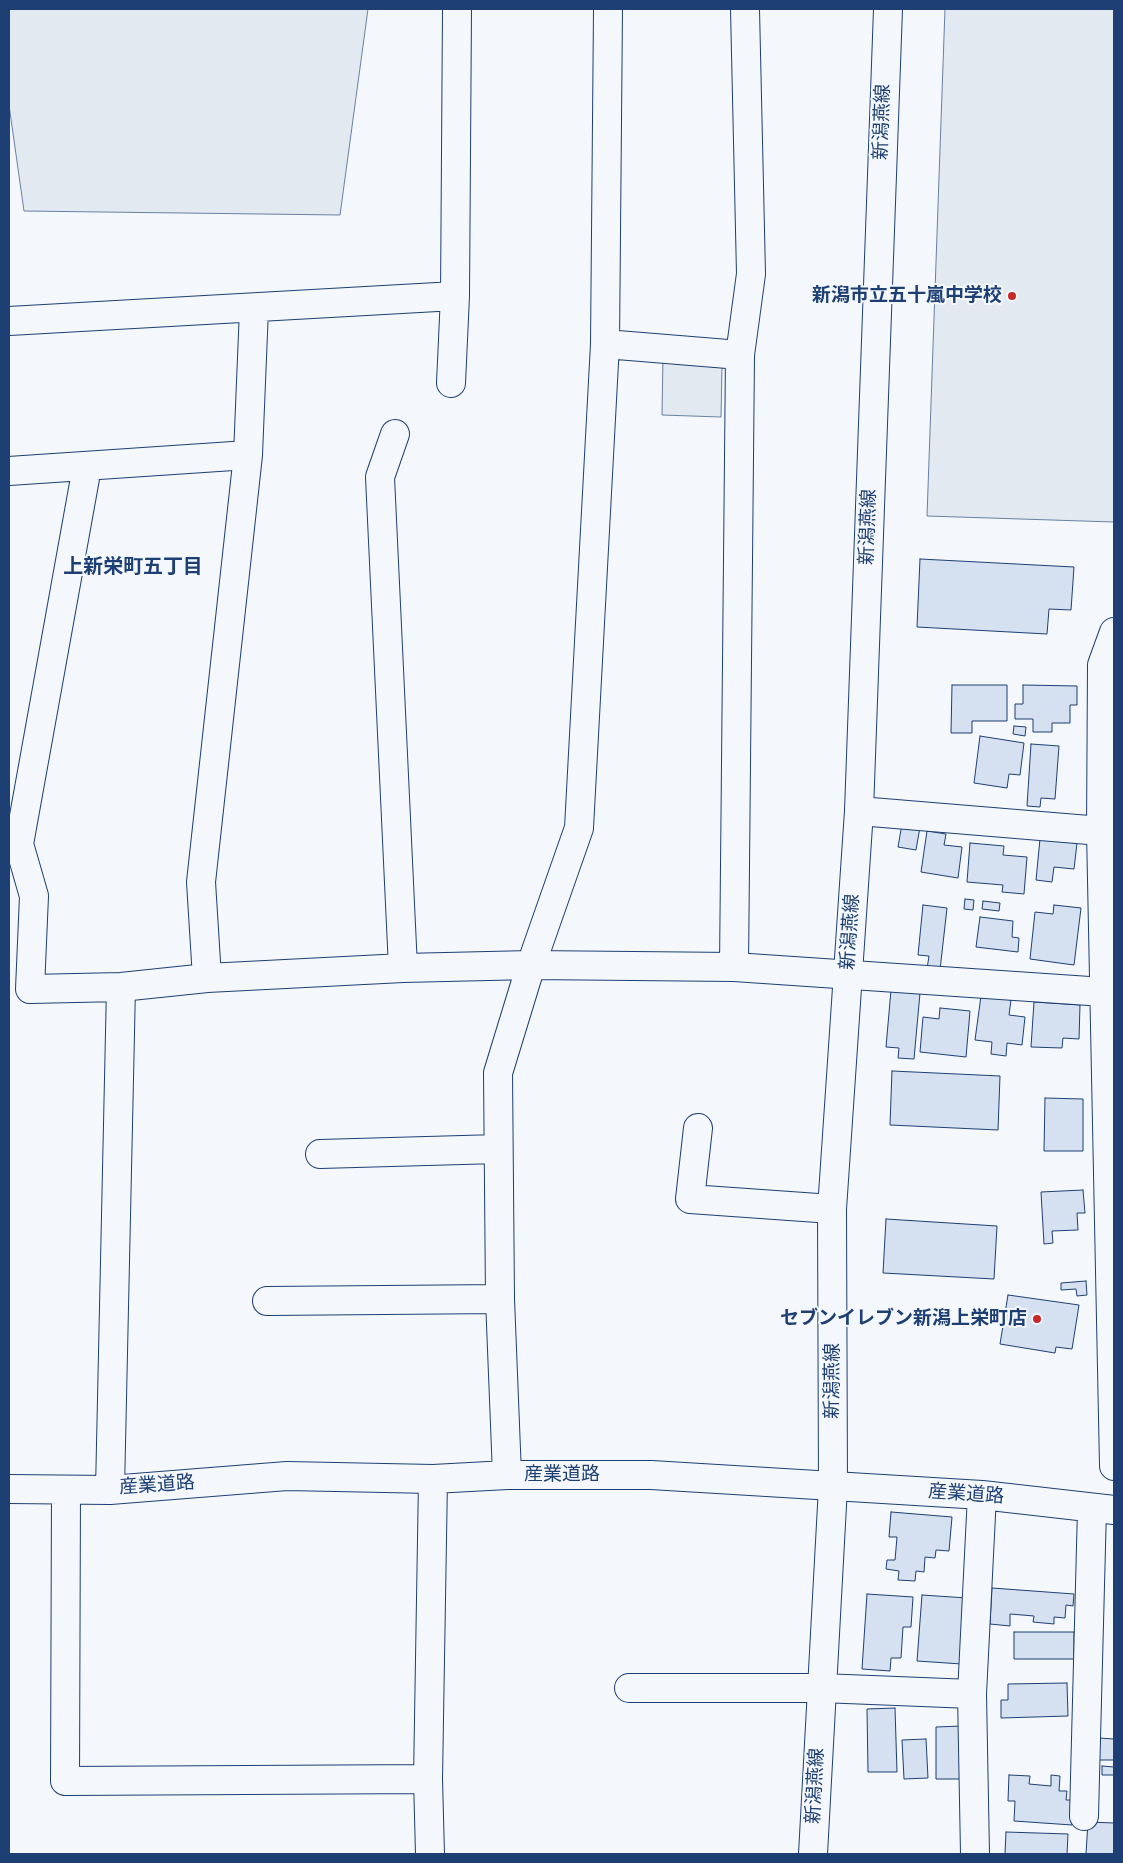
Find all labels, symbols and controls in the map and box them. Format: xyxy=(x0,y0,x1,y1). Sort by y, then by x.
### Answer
street label: 新潟燕線 xyxy=(870,84,896,160)
place label: 新潟市立五十嵐中学校 xyxy=(812,285,1002,307)
marker: 新潟市立五十嵐中学校 xyxy=(1006,290,1018,302)
street label: 新潟燕線 xyxy=(856,489,882,565)
district label: 上新栄町五丁目 xyxy=(63,556,203,580)
street label: 新潟燕線 xyxy=(837,893,865,971)
place label: セブンイレブン新潟上栄町店 xyxy=(780,1308,1027,1330)
marker: セブンイレブン新潟上栄町店 xyxy=(1031,1313,1043,1325)
street label: 新潟燕線 xyxy=(822,1343,844,1419)
street label: 産業道路 xyxy=(524,1464,600,1486)
street label: 産業道路 xyxy=(118,1472,196,1500)
street label: 産業道路 xyxy=(927,1481,1005,1509)
street label: 新潟燕線 xyxy=(803,1747,829,1825)

